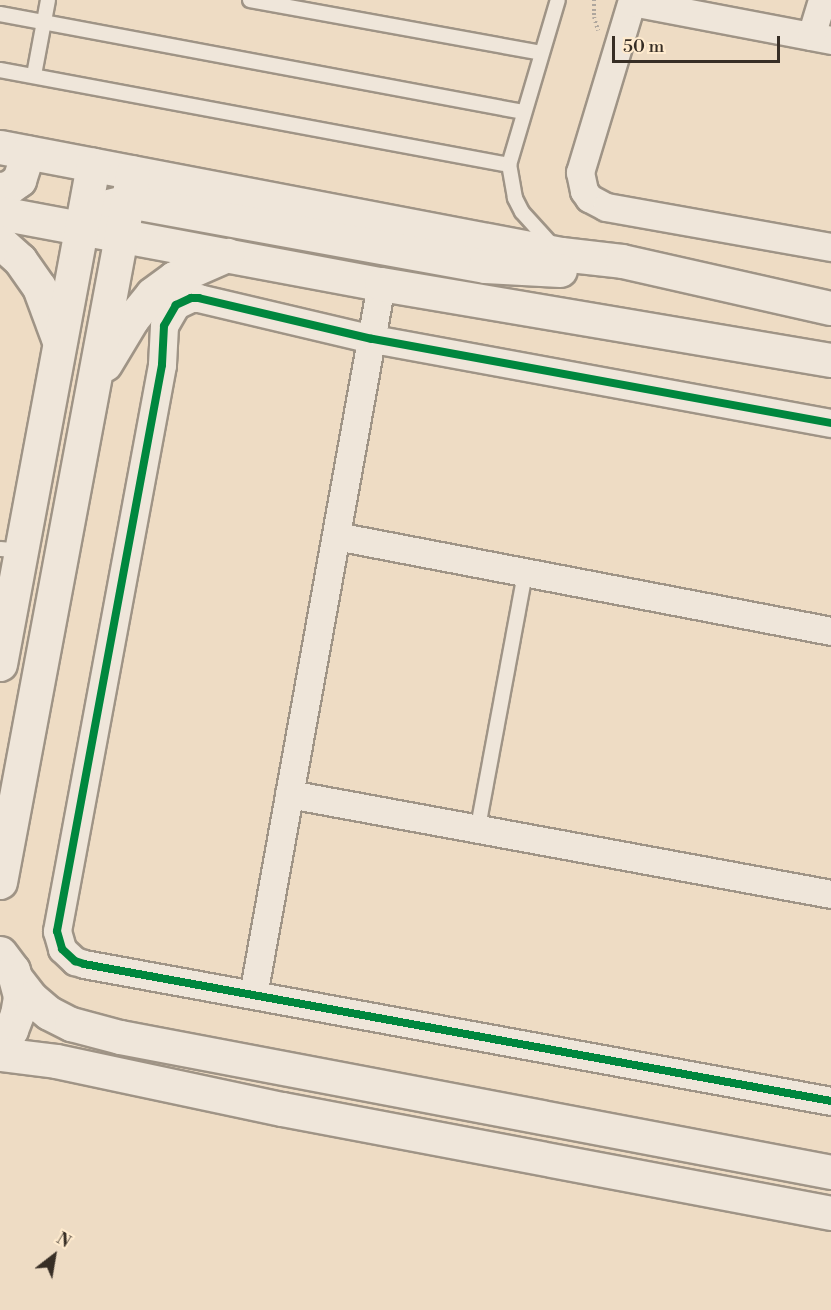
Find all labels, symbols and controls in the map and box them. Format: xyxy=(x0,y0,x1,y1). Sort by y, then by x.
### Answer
scale bar xyxy=(615,24,783,62)
text: 50 m xyxy=(623,35,664,58)
north arrow xyxy=(24,1226,84,1286)
text: N xyxy=(53,1229,74,1252)

